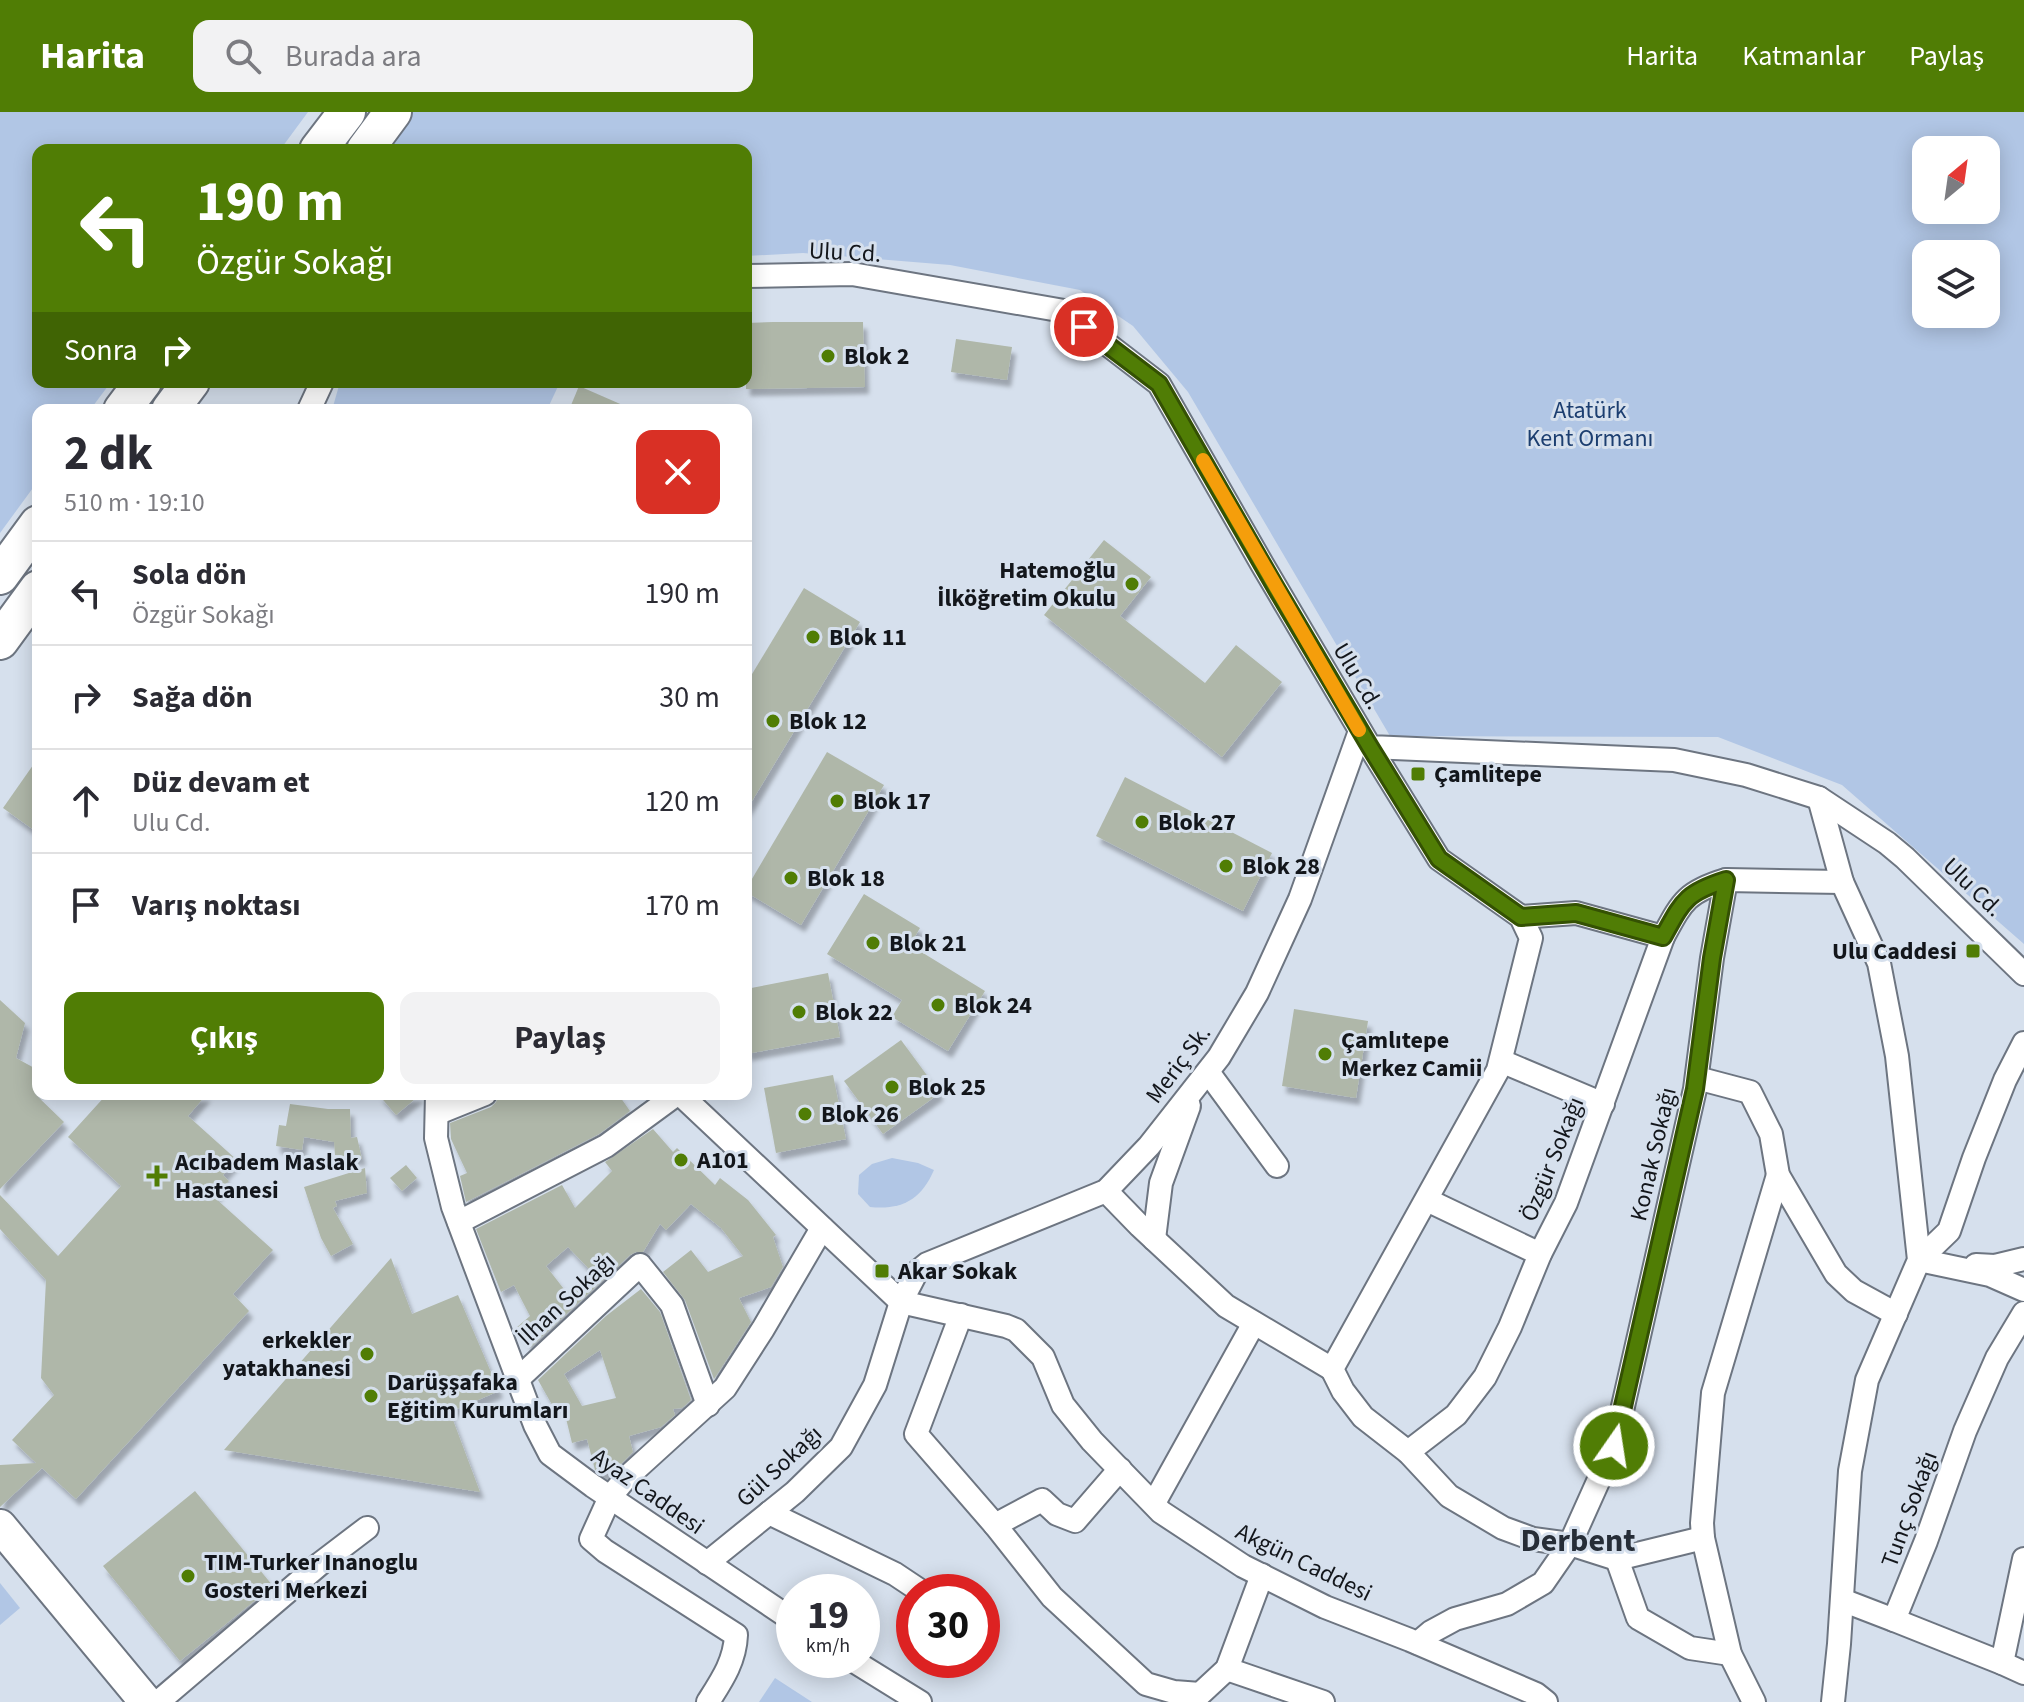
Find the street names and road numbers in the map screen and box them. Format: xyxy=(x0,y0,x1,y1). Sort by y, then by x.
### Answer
street label: Ulu Cd. xyxy=(808,233,882,272)
street label: Ulu Cd. xyxy=(1324,636,1391,716)
street label: Ulu Cd. xyxy=(1934,850,2011,925)
street label: Meriç Sk. xyxy=(1137,1018,1220,1111)
street label: Konak Sokağı xyxy=(1621,1084,1686,1224)
street label: Özgür Sokağı xyxy=(1512,1092,1593,1227)
street label: İlhan Sokağı xyxy=(509,1245,623,1354)
street label: Gül Sokağı xyxy=(729,1417,830,1515)
street label: Ayaz Caddesi xyxy=(584,1440,711,1543)
street label: Tunç Sokağı xyxy=(1872,1446,1947,1572)
street label: Akgün Caddesi xyxy=(1230,1514,1378,1611)

